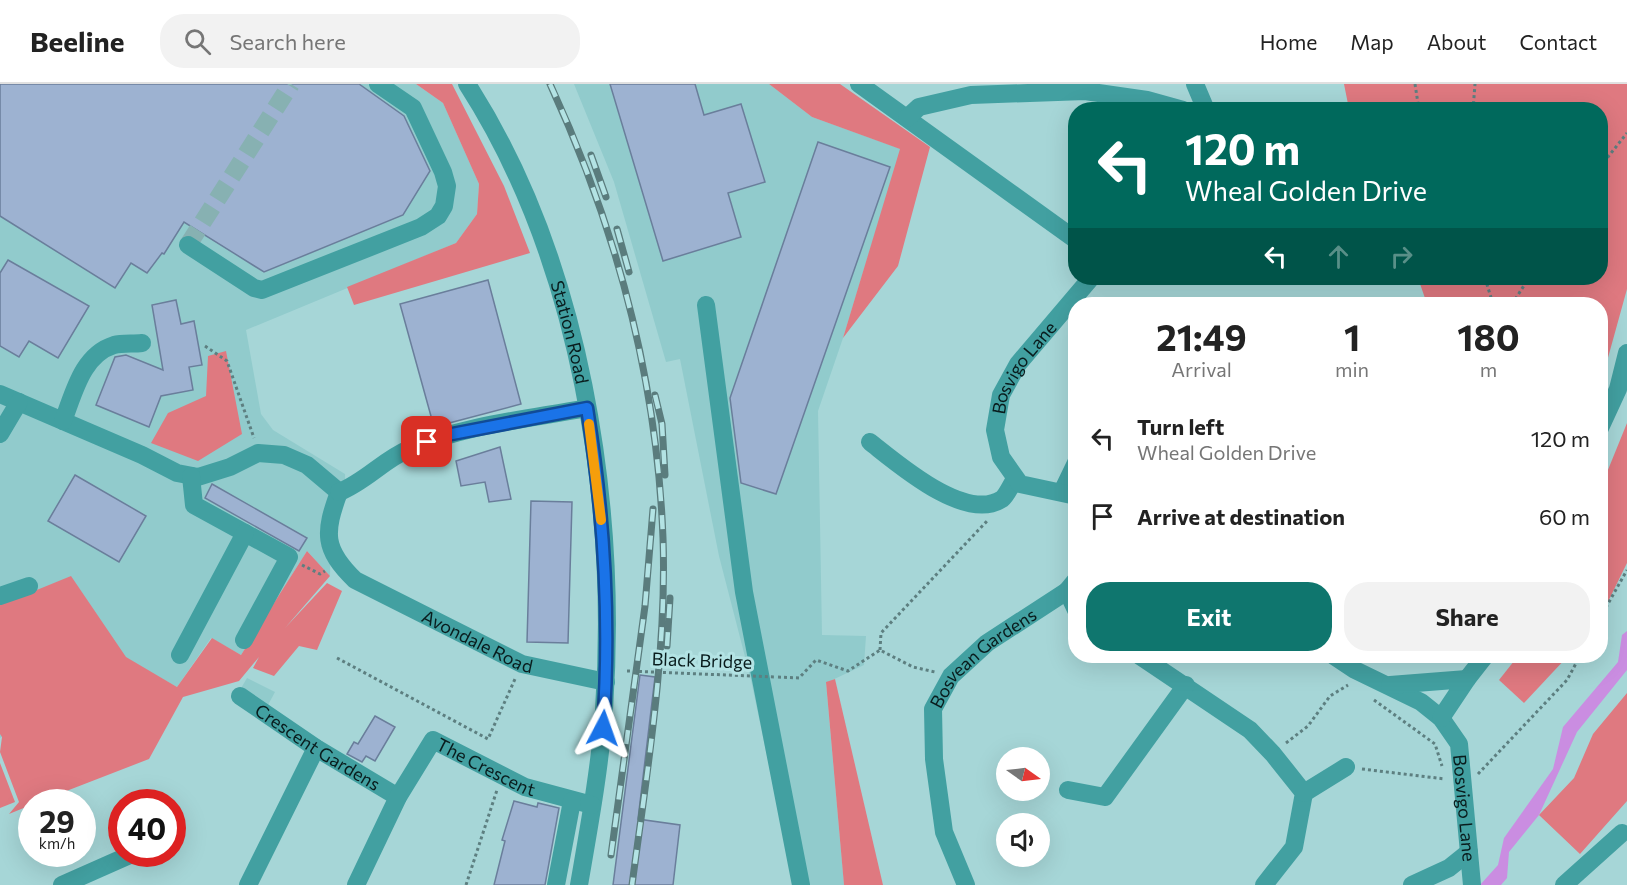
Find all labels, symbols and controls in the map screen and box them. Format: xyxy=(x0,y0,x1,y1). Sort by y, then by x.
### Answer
search box xyxy=(160,14,580,68)
text: Beeline xyxy=(30,24,124,58)
icon: search xyxy=(181,25,214,58)
text: Search here xyxy=(229,28,346,55)
text: Home xyxy=(1260,29,1317,54)
text: Map xyxy=(1350,29,1394,54)
text: About xyxy=(1427,29,1486,54)
text: Contact xyxy=(1519,29,1597,54)
text: 120 m xyxy=(1185,122,1300,174)
icon: left xyxy=(1086,126,1164,204)
text: Wheal Golden Drive xyxy=(1185,174,1427,207)
icon: left xyxy=(1259,240,1292,273)
icon: ahead xyxy=(1322,240,1355,273)
icon: right xyxy=(1385,240,1418,273)
street label: Station Road xyxy=(546,278,594,386)
text: 21:49 xyxy=(1156,314,1247,358)
text: 1 xyxy=(1344,314,1360,358)
text: 180 xyxy=(1457,314,1520,358)
street label: Bosvigo Lane xyxy=(987,317,1061,416)
text: Arrival xyxy=(1171,357,1232,381)
text: min xyxy=(1335,357,1369,381)
text: m xyxy=(1480,357,1497,381)
text: Turn left xyxy=(1137,413,1224,440)
pin xyxy=(401,416,452,467)
icon: left xyxy=(1086,422,1119,455)
icon: arrive xyxy=(410,425,443,458)
text: 120 m xyxy=(1531,425,1590,452)
text: Wheal Golden Drive xyxy=(1137,440,1316,464)
icon: arrive xyxy=(1086,500,1119,533)
text: Arrive at destination xyxy=(1137,503,1345,530)
text: 60 m xyxy=(1539,503,1590,530)
button: Exit xyxy=(1086,582,1332,651)
button: Share xyxy=(1344,582,1590,651)
street label: Bosvean Gardens xyxy=(925,603,1040,712)
street label: Avondale Road xyxy=(418,605,535,677)
street label: Black Bridge xyxy=(651,647,753,673)
position arrow xyxy=(571,696,635,760)
street label: Crescent Gardens xyxy=(251,699,384,795)
street label: The Crescent xyxy=(433,733,538,800)
north arrow xyxy=(996,747,1050,801)
map controls xyxy=(996,747,1050,867)
street label: Bosvigo Lane xyxy=(1449,753,1481,862)
speed limit sign: 40 xyxy=(108,789,186,867)
text: 29 xyxy=(39,802,75,839)
button: sound xyxy=(996,813,1050,867)
text: km/h xyxy=(39,834,75,852)

